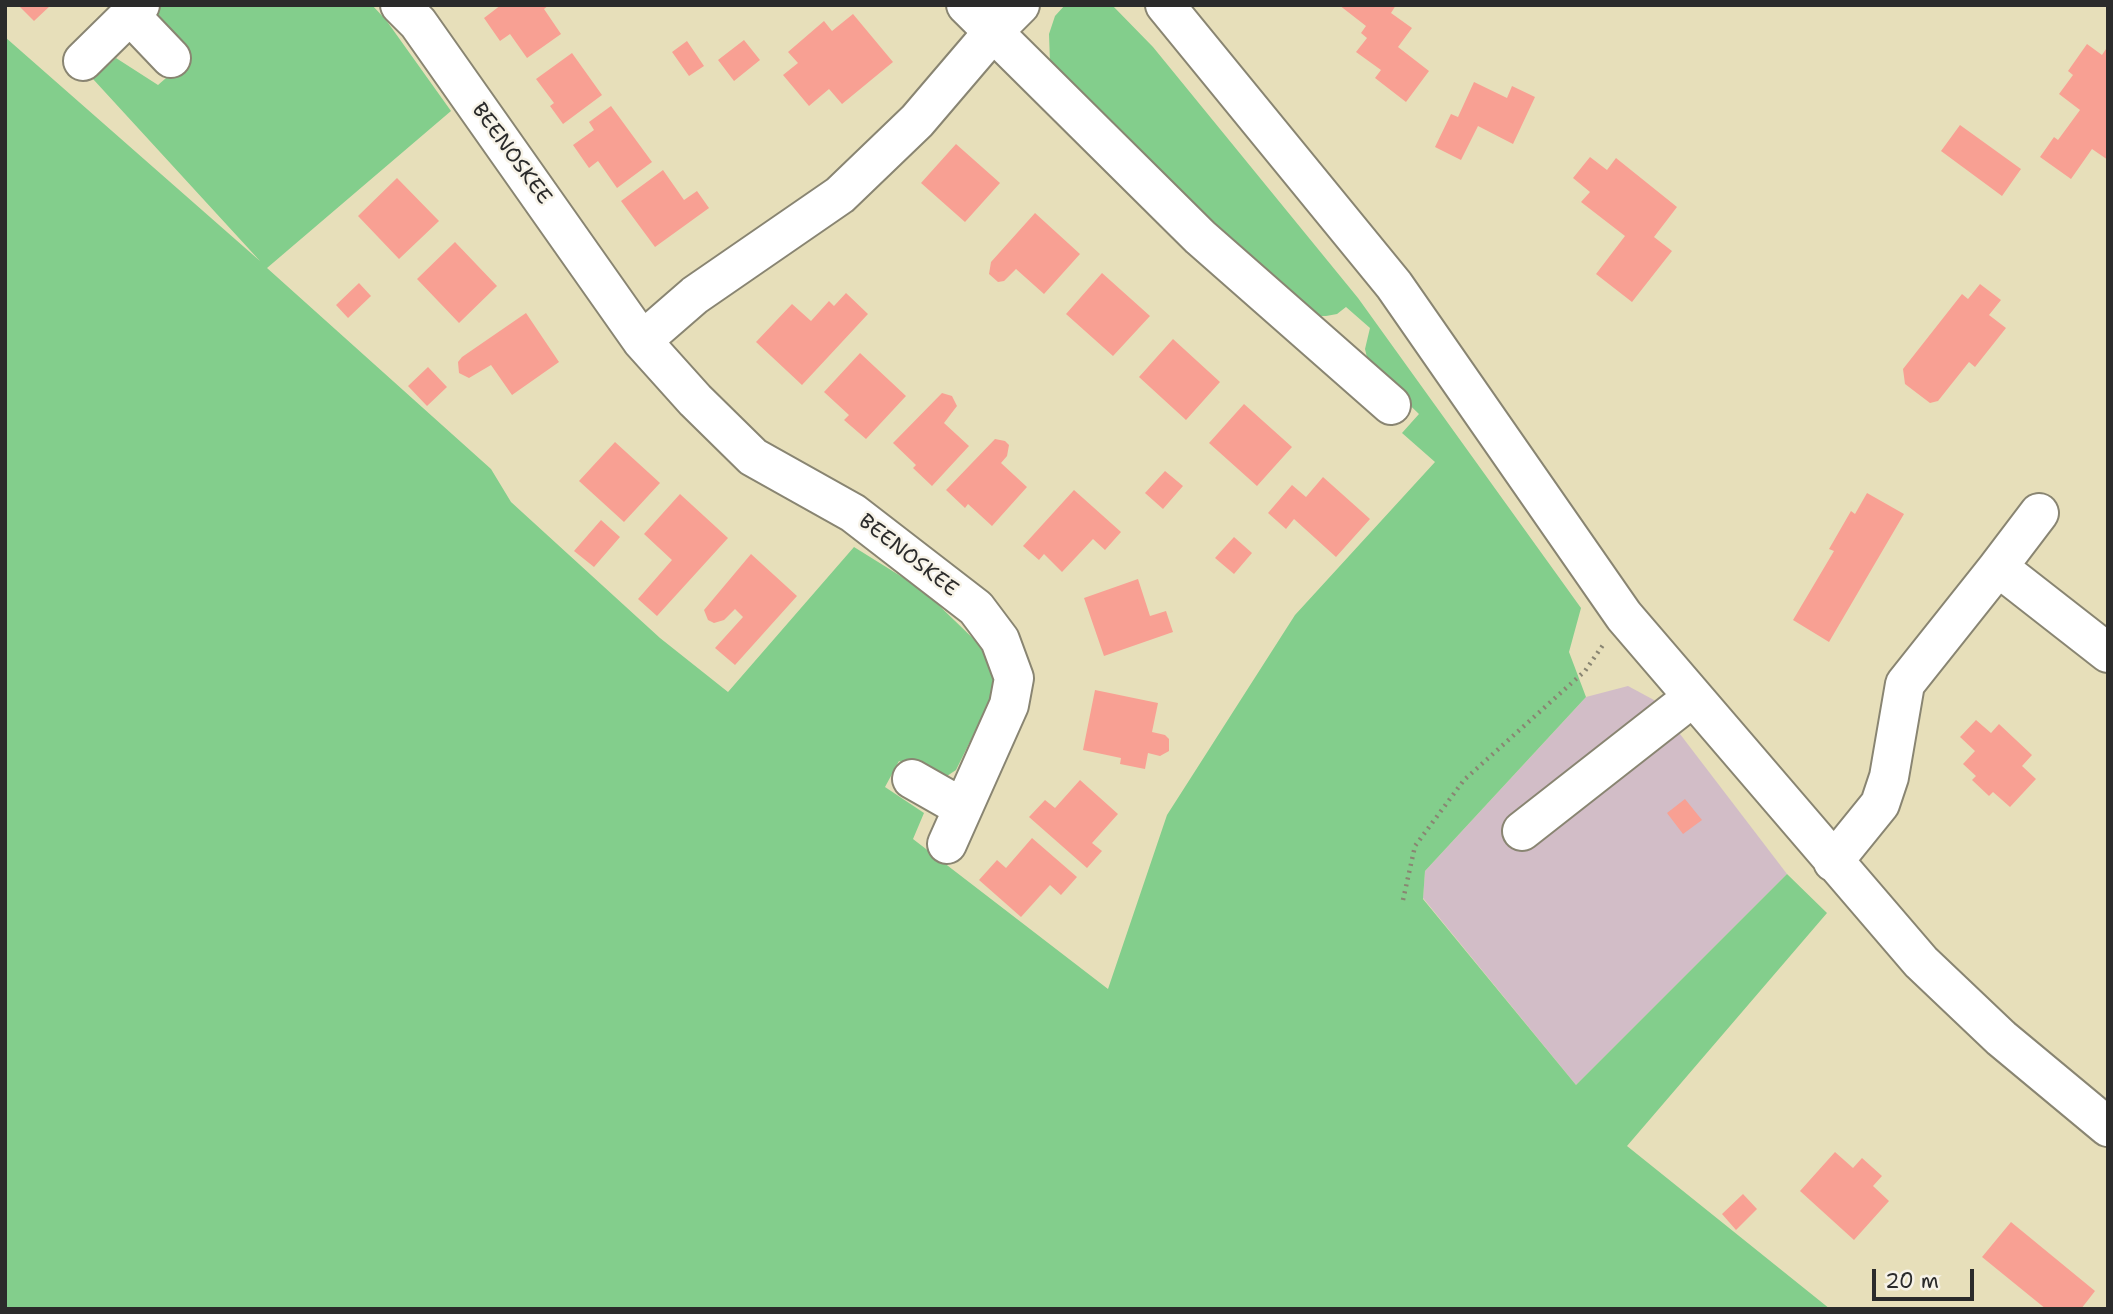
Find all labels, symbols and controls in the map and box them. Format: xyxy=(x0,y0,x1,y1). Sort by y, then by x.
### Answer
street label: BEENOSKEE xyxy=(466,98,556,210)
street label: BEENOSKEE xyxy=(853,509,963,603)
scale bar xyxy=(1875,1254,1976,1298)
text: 20 m xyxy=(1885,1267,1939,1295)

